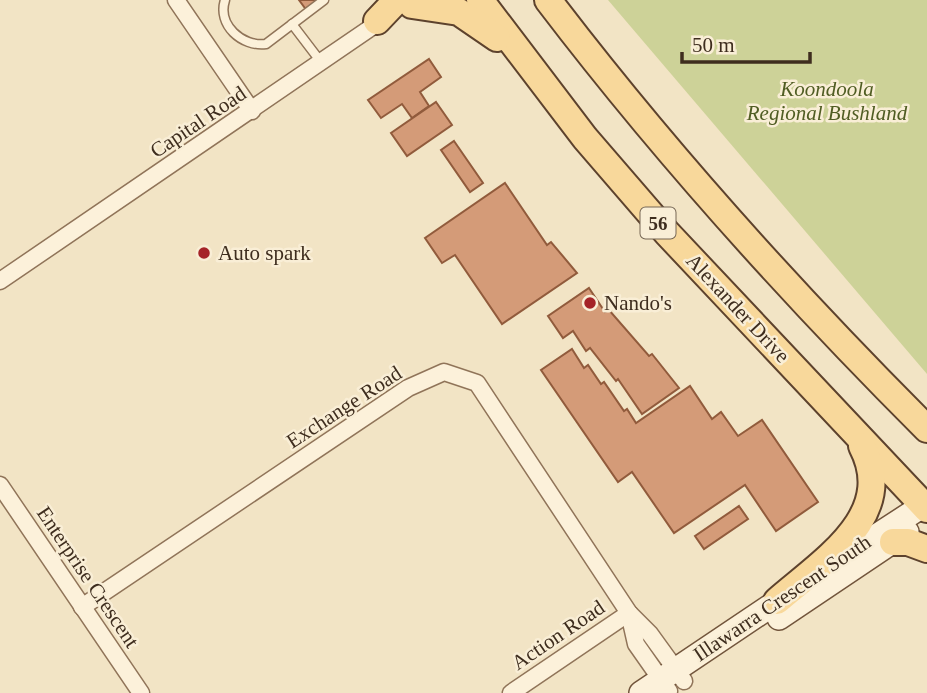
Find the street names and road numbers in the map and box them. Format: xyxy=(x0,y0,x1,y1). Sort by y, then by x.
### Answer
street label: Capital Road xyxy=(146,81,251,163)
road number: 56 xyxy=(640,208,676,238)
street label: Alexander Drive xyxy=(681,248,795,368)
street label: Exchange Road xyxy=(282,361,406,453)
street label: Enterprise Crescent xyxy=(32,502,144,652)
street label: Illawarra Crescent South xyxy=(689,529,876,666)
street label: Action Road xyxy=(507,595,609,675)

